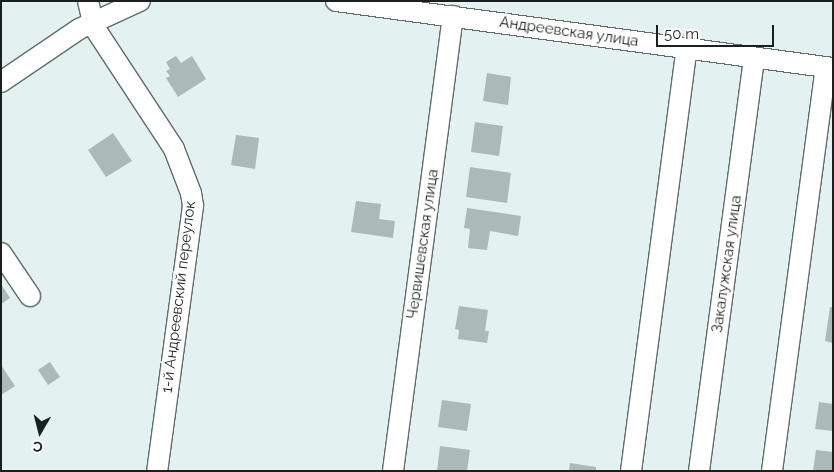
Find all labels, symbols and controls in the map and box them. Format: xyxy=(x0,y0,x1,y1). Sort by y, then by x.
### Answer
street label: Андреевская улица xyxy=(498,13,640,51)
scale bar xyxy=(659,15,776,47)
text: 50 m xyxy=(664,25,699,43)
street label: Червишевская улица xyxy=(404,168,442,320)
street label: Закалужская улица xyxy=(708,194,746,334)
street label: 1-й Андреевский переулок xyxy=(158,200,200,394)
north arrow xyxy=(15,407,65,457)
text: С xyxy=(32,438,44,455)

